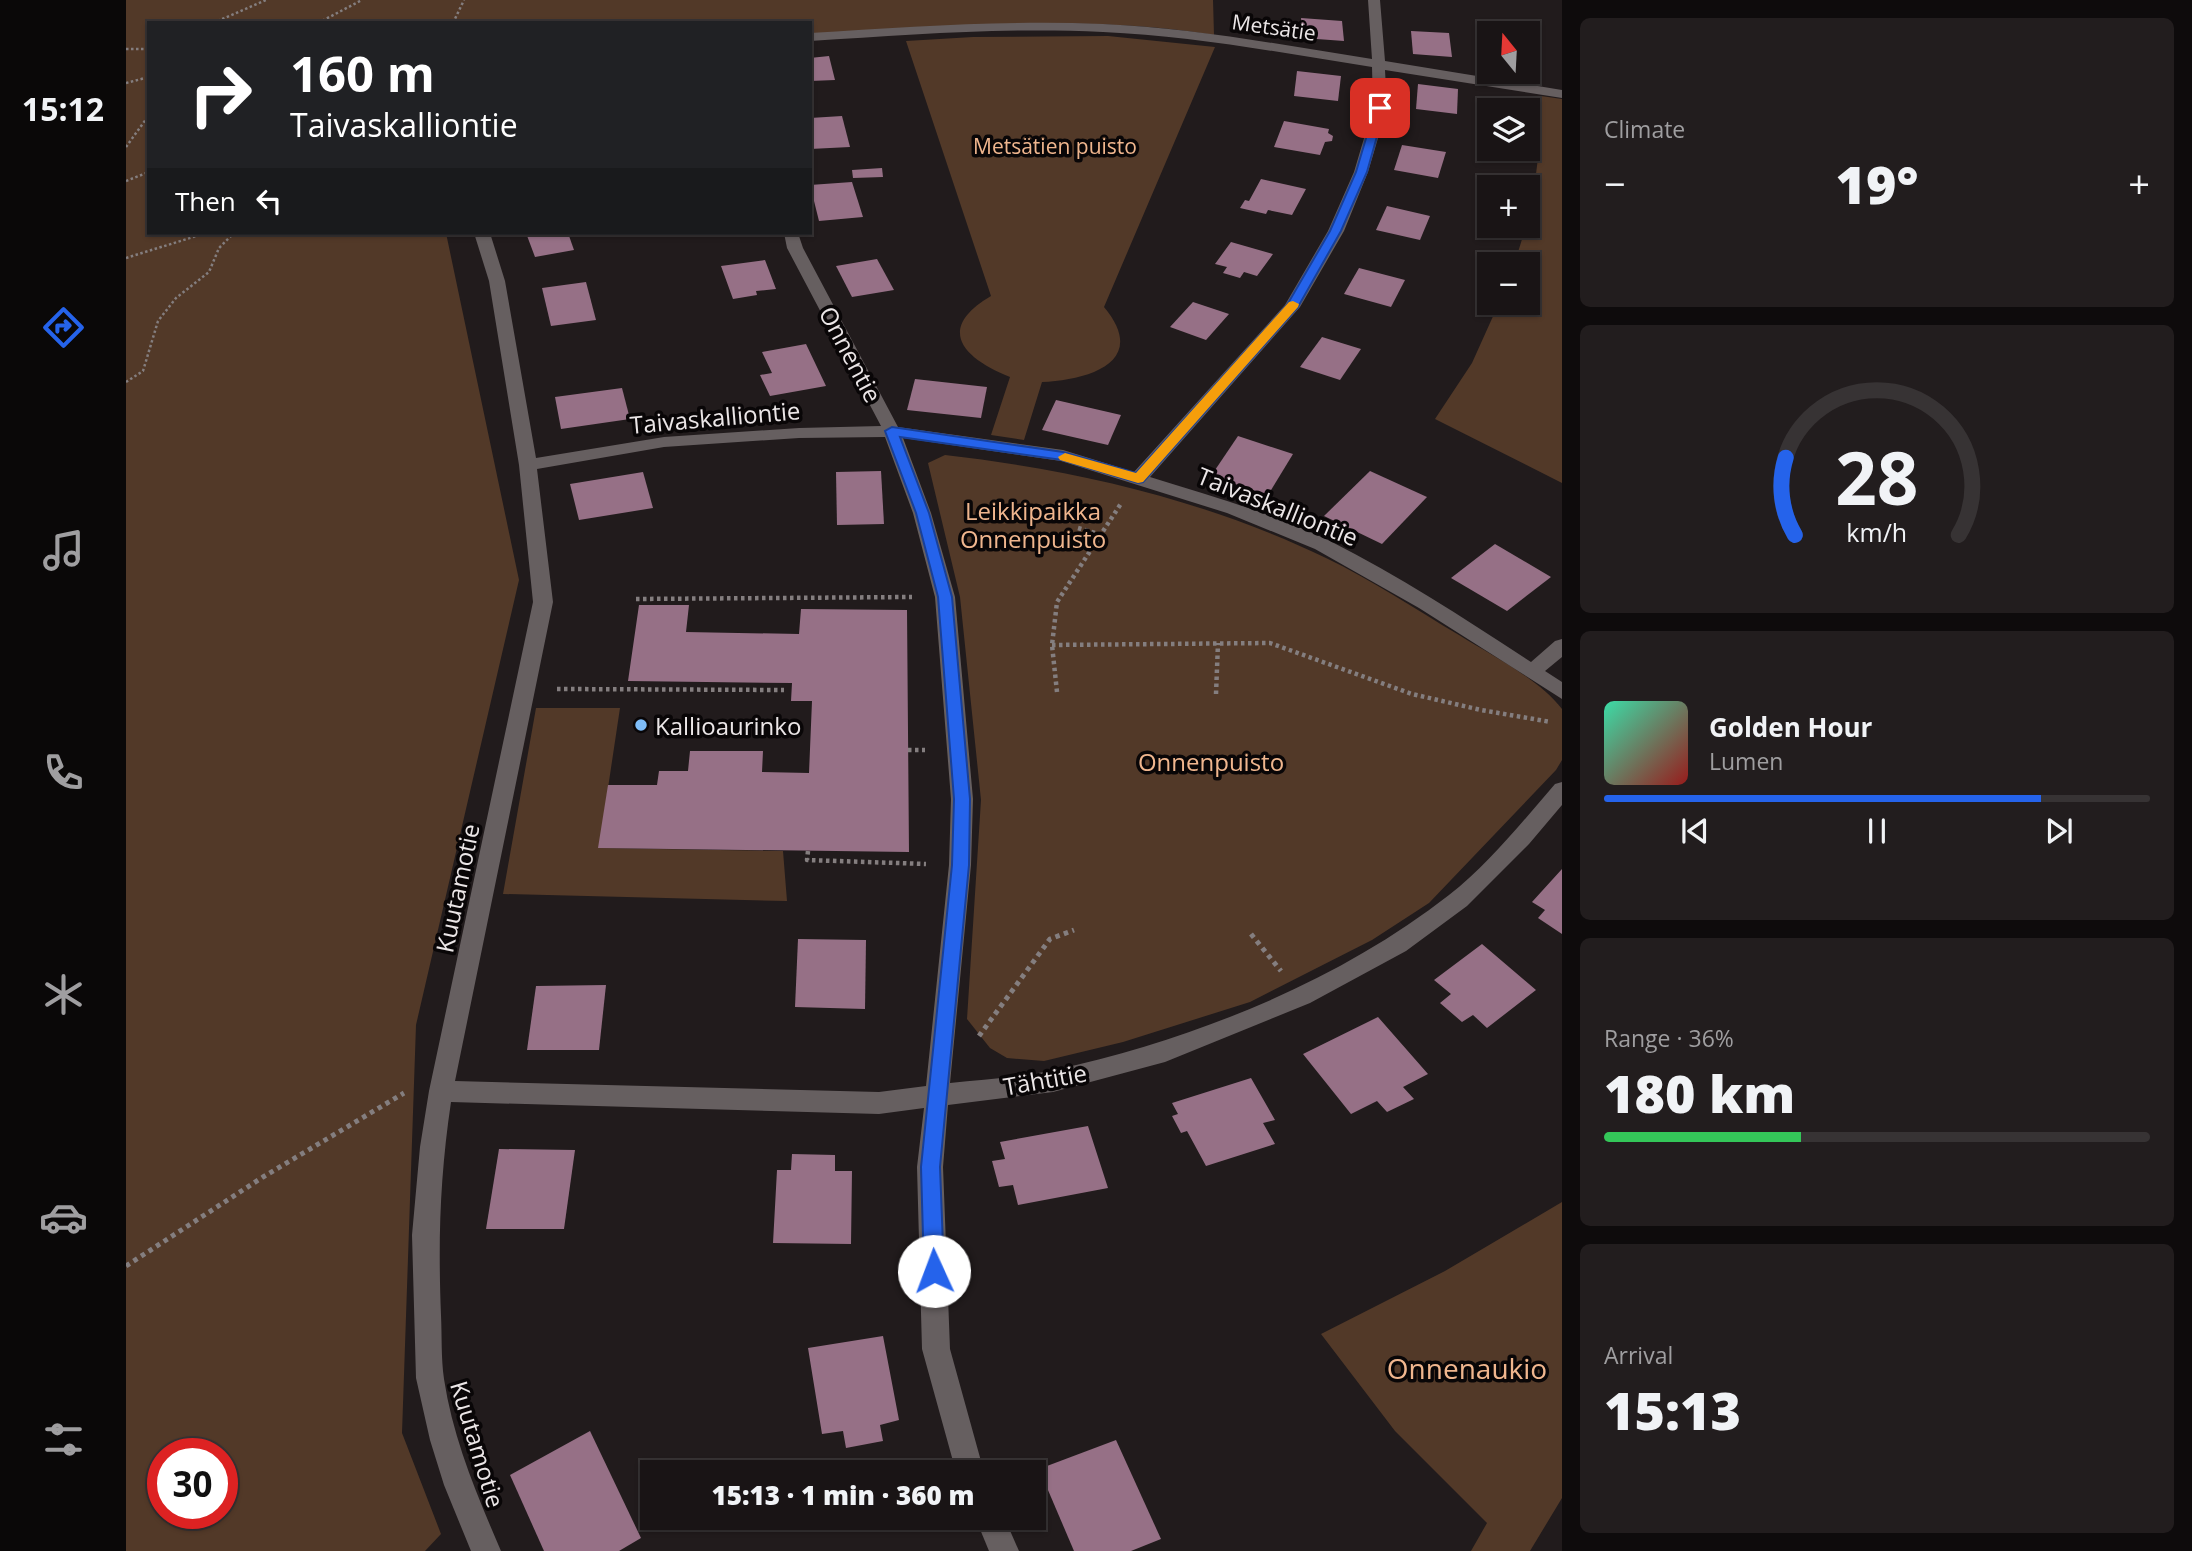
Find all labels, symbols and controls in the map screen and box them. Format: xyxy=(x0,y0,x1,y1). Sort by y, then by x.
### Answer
street label: Metsätie xyxy=(1230,7,1318,47)
north arrow xyxy=(1477,21,1540,84)
map controls xyxy=(1477,21,1540,315)
text: 160 m xyxy=(290,40,435,106)
icon: right xyxy=(175,49,266,140)
pin xyxy=(1350,78,1410,138)
text: 15:12 xyxy=(22,87,104,130)
icon: arrive xyxy=(1361,89,1399,127)
button: layers xyxy=(1477,98,1540,161)
text: Taivaskalliontie xyxy=(290,103,518,146)
text: Climate xyxy=(1604,113,1685,145)
park label: Metsätien puisto xyxy=(973,132,1137,160)
text: 19° xyxy=(1836,148,1918,219)
text: − xyxy=(1604,157,1626,209)
text: + xyxy=(2128,157,2150,209)
button: + xyxy=(1477,175,1540,238)
icon: left xyxy=(250,182,288,220)
text: Then xyxy=(175,183,236,219)
button: − xyxy=(1477,252,1540,315)
street label: Onnentie xyxy=(812,300,890,408)
icon: directions xyxy=(39,303,88,352)
street label: Taivaskalliontie xyxy=(629,393,801,441)
text: 28 xyxy=(1835,427,1919,526)
street label: Taivaskalliontie xyxy=(1193,459,1363,553)
park label: Leikkipaikka Onnenpuisto xyxy=(960,494,1106,555)
text: km/h xyxy=(1847,515,1907,549)
icon: music xyxy=(39,526,88,575)
place label: Kallioaurinko xyxy=(655,709,801,742)
text: Golden Hour xyxy=(1709,709,1872,745)
marker: Kallioaurinko xyxy=(633,717,649,733)
park label: Onnenpuisto xyxy=(1138,745,1284,778)
text: Lumen xyxy=(1709,745,1783,777)
icon: phone xyxy=(39,748,88,797)
icon: previous xyxy=(1676,812,1714,850)
icon: pause xyxy=(1858,812,1896,850)
icon: next xyxy=(2040,812,2078,850)
street label: Kuutamotie xyxy=(427,821,487,955)
icon: climate xyxy=(39,970,88,1019)
text: Range · 36% xyxy=(1604,1022,1734,1054)
street label: Tähtitie xyxy=(1001,1055,1089,1103)
text: 180 km xyxy=(1604,1057,1795,1128)
icon: car xyxy=(39,1193,88,1242)
position arrow xyxy=(897,1234,971,1308)
text: Arrival xyxy=(1604,1339,1673,1371)
park label: Onnenaukio xyxy=(1387,1349,1547,1387)
text: 15:13 xyxy=(1604,1374,1741,1445)
street label: Kuutamotie xyxy=(443,1377,513,1511)
icon: filters xyxy=(39,1415,88,1464)
speed limit sign: 30 xyxy=(147,1438,238,1529)
text: 15:13 · 1 min · 360 m xyxy=(712,1477,974,1513)

